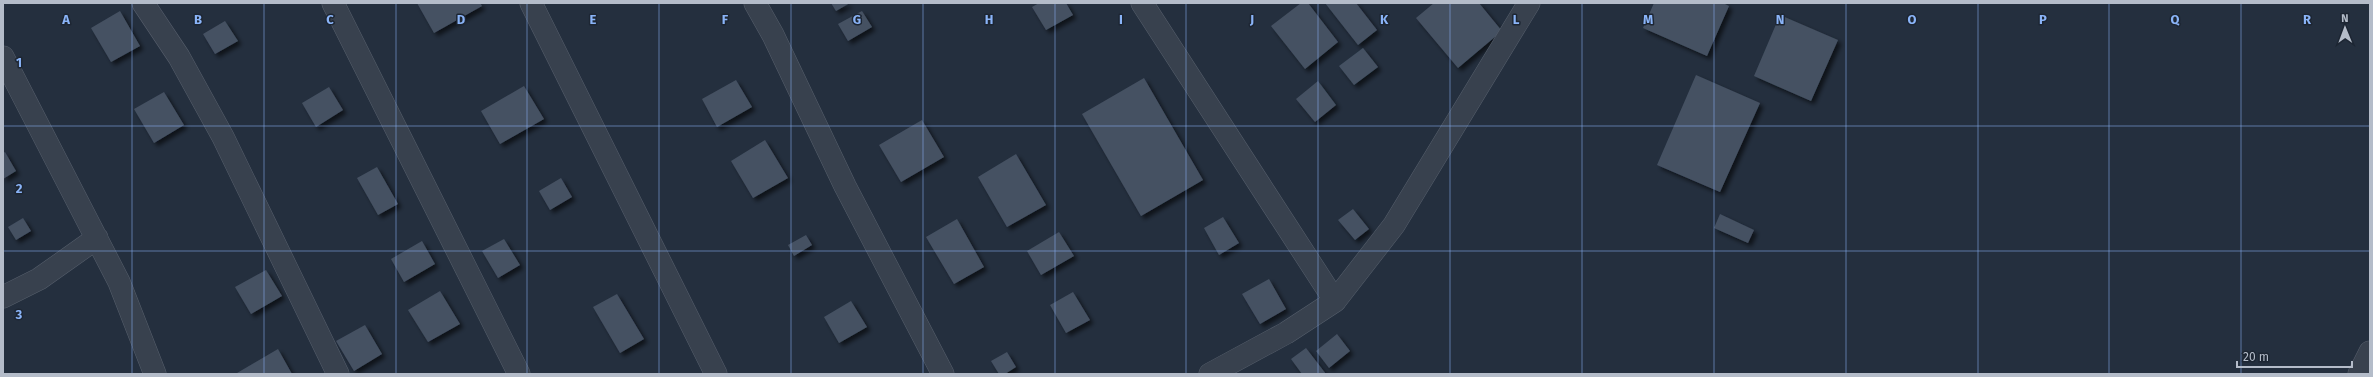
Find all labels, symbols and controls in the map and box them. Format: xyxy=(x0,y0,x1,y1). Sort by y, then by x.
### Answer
north arrow xyxy=(2325,8,2365,48)
text: A xyxy=(61,12,70,27)
text: B xyxy=(194,12,202,27)
text: C xyxy=(326,12,334,27)
text: D xyxy=(457,12,466,27)
text: E xyxy=(590,12,597,27)
text: F xyxy=(722,12,729,27)
text: G xyxy=(853,12,861,27)
text: H xyxy=(985,12,993,27)
text: I xyxy=(1119,12,1123,27)
text: J xyxy=(1249,12,1254,27)
text: K xyxy=(1380,12,1389,27)
text: L xyxy=(1513,12,1520,27)
text: M xyxy=(1643,12,1653,27)
text: N xyxy=(1776,12,1784,27)
text: O xyxy=(1908,12,1917,27)
text: P xyxy=(2039,12,2047,27)
text: Q xyxy=(2171,12,2181,27)
text: R xyxy=(2303,12,2312,27)
text: N xyxy=(2341,12,2349,25)
text: 1 xyxy=(16,55,22,70)
text: 2 xyxy=(16,181,23,196)
text: 3 xyxy=(15,307,23,322)
scale bar xyxy=(2237,343,2352,369)
text: 20 m xyxy=(2243,350,2269,364)

